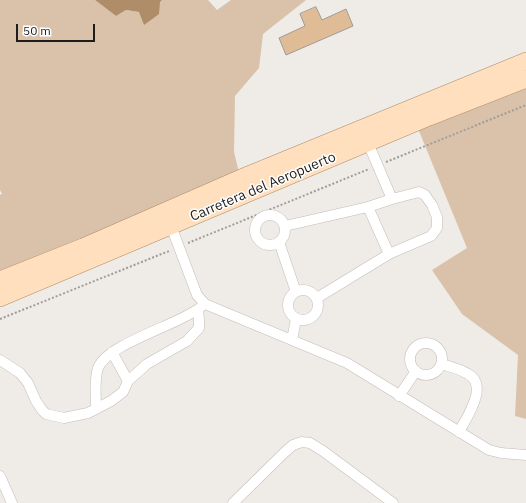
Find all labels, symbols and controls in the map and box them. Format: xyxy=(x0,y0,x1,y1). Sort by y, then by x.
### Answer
scale bar xyxy=(18,16,97,42)
text: 50 m xyxy=(23,23,51,38)
street label: Carretera del Aeropuerto xyxy=(188,149,338,225)

